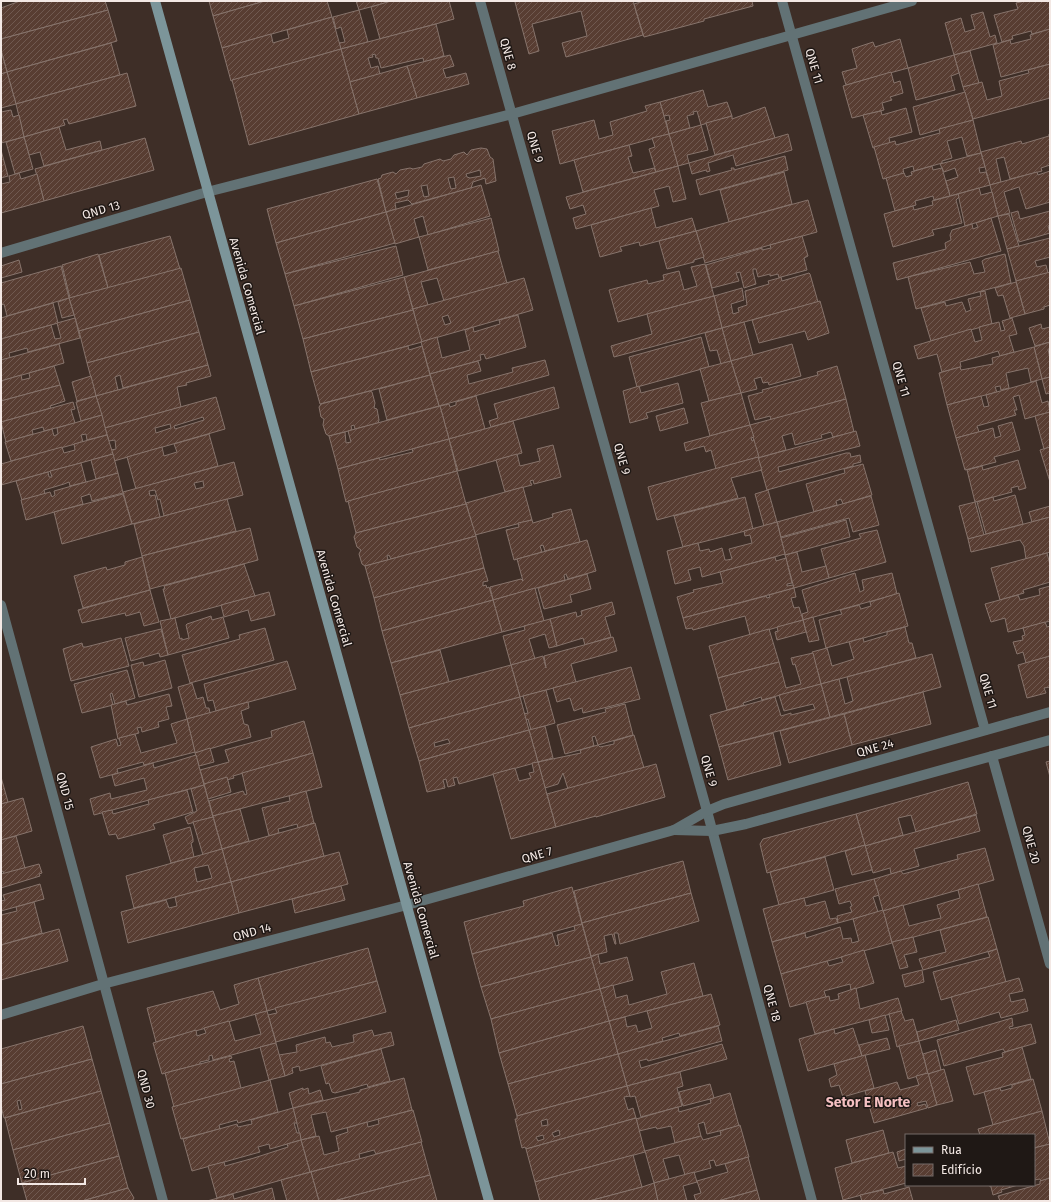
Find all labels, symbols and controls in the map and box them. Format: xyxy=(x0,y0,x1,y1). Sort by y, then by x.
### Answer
street label: QNE 8 xyxy=(497,36,519,72)
street label: QNE 11 xyxy=(802,47,826,85)
street label: QNE 9 xyxy=(524,130,546,164)
street label: QND 13 xyxy=(81,198,121,222)
street label: Avenida Comercial xyxy=(226,236,268,337)
street label: QNE 11 xyxy=(889,360,913,398)
street label: QNE 9 xyxy=(611,442,633,476)
street label: Avenida Comercial xyxy=(313,548,355,649)
street label: QNE 11 xyxy=(976,672,1000,710)
street label: QNE 24 xyxy=(855,736,896,760)
street label: QNE 9 xyxy=(698,754,720,788)
street label: QND 15 xyxy=(53,771,77,811)
street label: QNE 20 xyxy=(1019,824,1043,866)
street label: QNE 7 xyxy=(520,844,554,866)
street label: Avenida Comercial xyxy=(400,860,442,961)
street label: QND 14 xyxy=(231,920,273,944)
street label: QNE 18 xyxy=(760,983,784,1023)
street label: QND 30 xyxy=(134,1068,158,1110)
district label: Setor E Norte xyxy=(826,1094,911,1111)
legend xyxy=(905,1134,1035,1186)
text: Rua xyxy=(941,1143,962,1157)
scale bar xyxy=(18,1160,85,1186)
text: Edifício xyxy=(941,1163,982,1177)
text: 20 m xyxy=(24,1167,50,1181)

